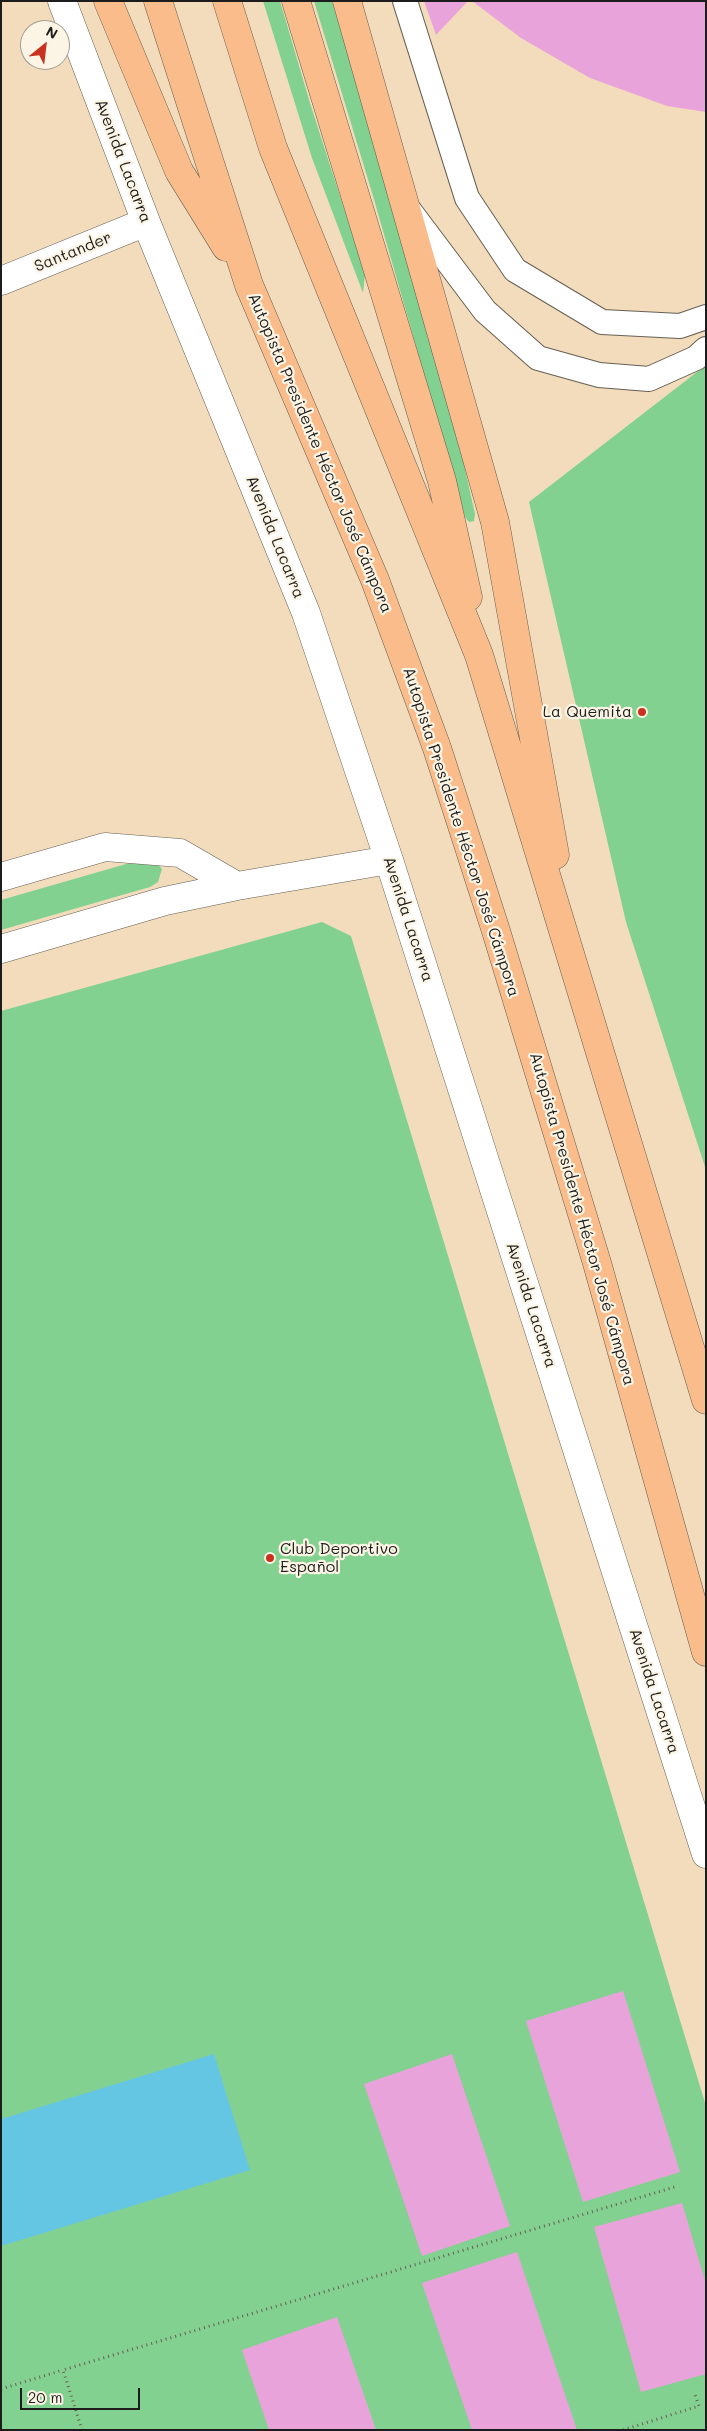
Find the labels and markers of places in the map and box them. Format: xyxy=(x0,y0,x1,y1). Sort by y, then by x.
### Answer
place label: La Quemita xyxy=(543,702,632,722)
marker: La Quemita xyxy=(636,706,648,718)
place label: Club Deportivo Español xyxy=(280,1539,398,1577)
marker: Club Deportivo Español xyxy=(264,1552,276,1564)

